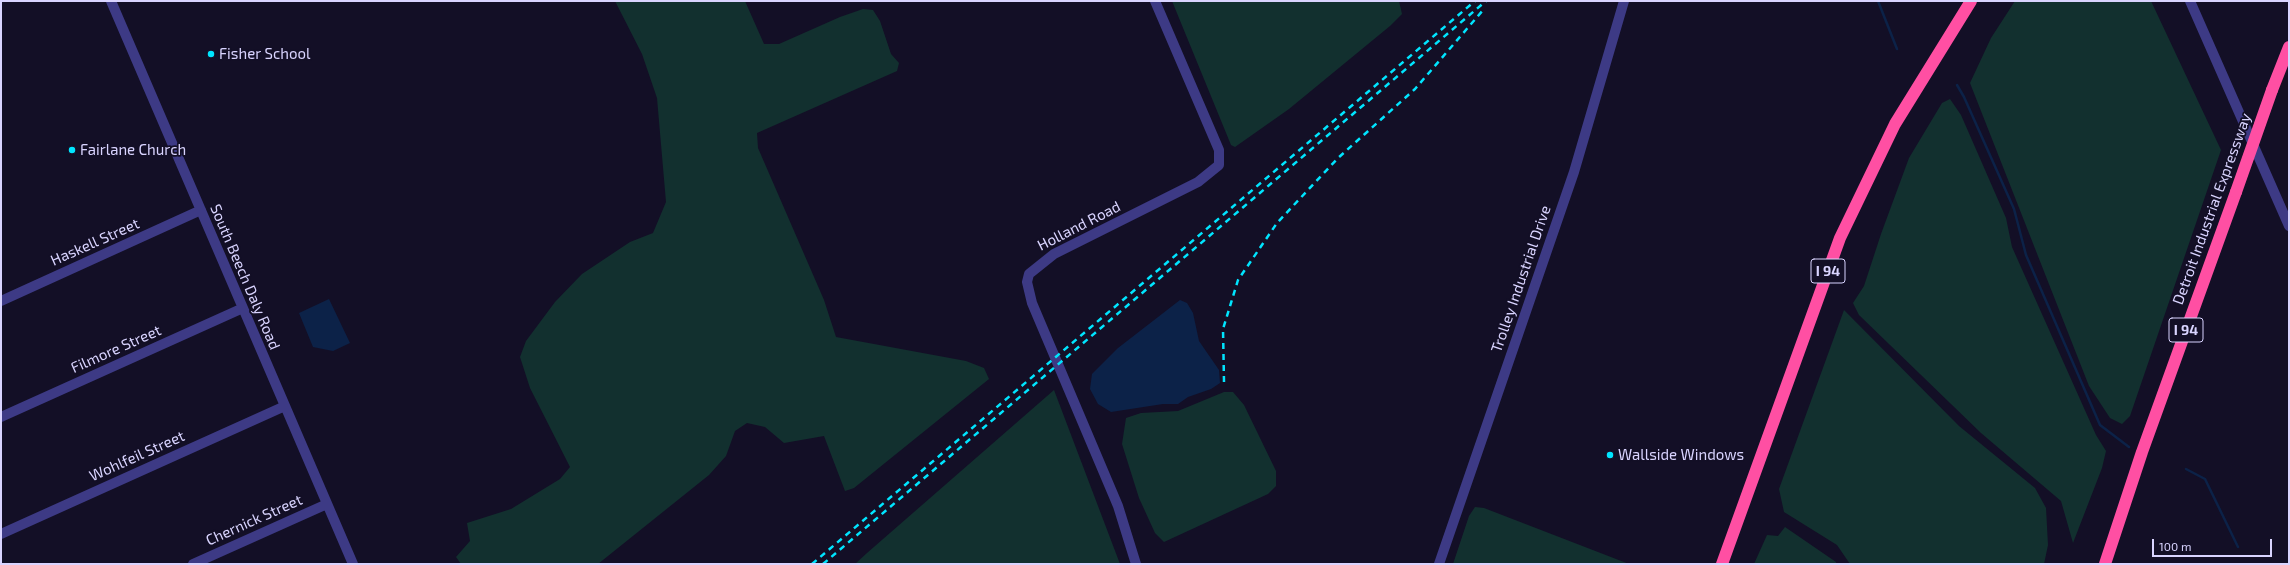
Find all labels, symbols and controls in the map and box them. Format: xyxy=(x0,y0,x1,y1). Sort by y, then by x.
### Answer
place label: Fisher School xyxy=(219,45,311,63)
marker: Fisher School xyxy=(206,49,216,59)
street label: Detroit Industrial Expressway xyxy=(2169,111,2255,307)
place label: Fairlane Church xyxy=(80,141,186,159)
marker: Fairlane Church xyxy=(67,145,77,155)
street label: Holland Road xyxy=(1034,197,1124,255)
street label: South Beech Daly Road xyxy=(206,202,284,352)
street label: Trolley Industrial Drive xyxy=(1487,203,1555,355)
street label: Haskell Street xyxy=(48,214,142,270)
road number: I 94 xyxy=(1811,259,1845,283)
road number: I 94 xyxy=(2169,318,2203,342)
street label: Filmore Street xyxy=(68,321,164,377)
street label: Wohlfeil Street xyxy=(87,427,187,485)
place label: Wallside Windows xyxy=(1618,446,1744,464)
marker: Wallside Windows xyxy=(1605,450,1615,460)
street label: Chernick Street xyxy=(203,491,305,549)
scale bar xyxy=(2154,531,2274,557)
text: 100 m xyxy=(2159,539,2191,553)

